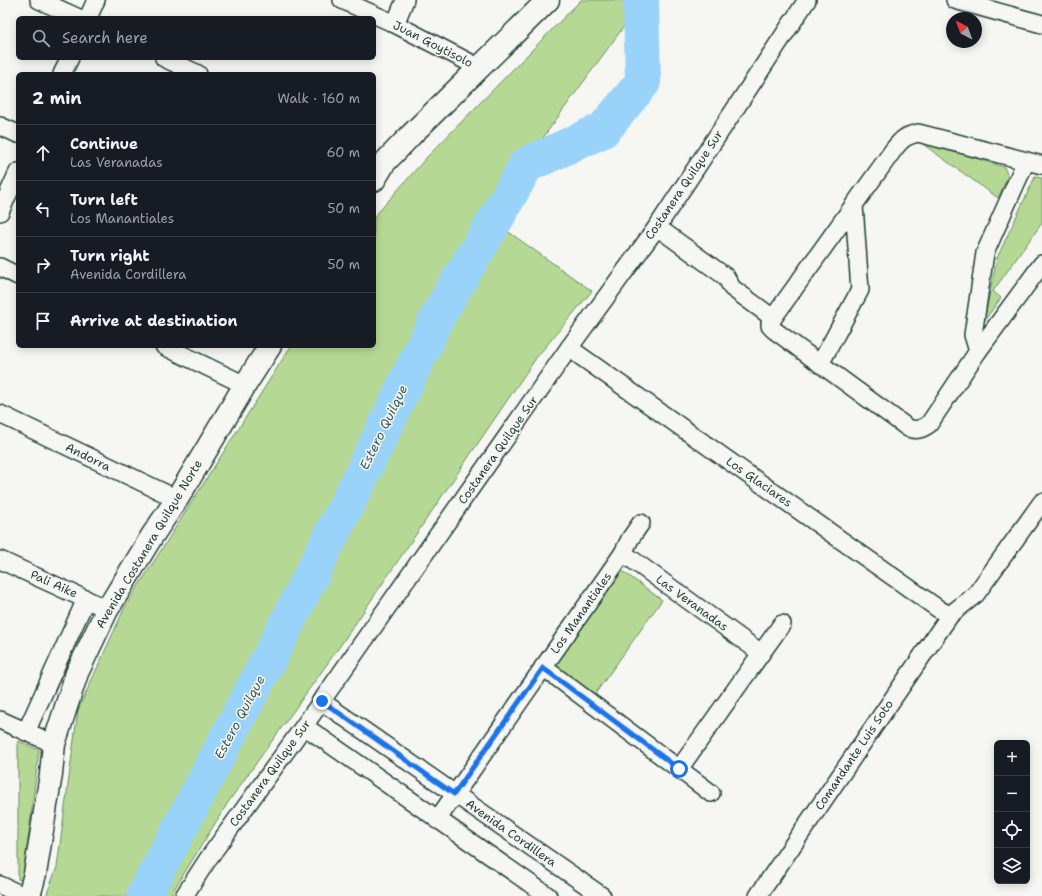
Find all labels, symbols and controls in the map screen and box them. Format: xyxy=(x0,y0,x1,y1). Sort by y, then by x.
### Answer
north arrow xyxy=(946,12,982,48)
search box xyxy=(16,16,376,60)
street label: Juan Goytisolo xyxy=(390,17,476,71)
icon: search xyxy=(30,27,52,49)
text: Search here xyxy=(62,28,148,48)
text: 2 min xyxy=(32,87,82,109)
text: Walk · 160 m xyxy=(278,90,360,107)
street label: Costanera Quilque Sur xyxy=(641,127,727,243)
text: Continue xyxy=(70,134,138,154)
icon: ahead xyxy=(32,142,54,164)
text: 60 m xyxy=(327,144,360,161)
text: Las Veranadas xyxy=(70,154,163,171)
text: Turn left xyxy=(70,190,138,210)
icon: left xyxy=(32,198,54,220)
text: 50 m xyxy=(327,200,360,217)
text: Los Manantiales xyxy=(70,210,174,227)
text: Turn right xyxy=(70,246,150,266)
icon: right xyxy=(32,254,54,276)
text: 50 m xyxy=(327,256,360,273)
text: Avenida Cordillera xyxy=(70,266,186,283)
icon: arrive xyxy=(32,310,54,332)
text: Arrive at destination xyxy=(70,311,238,331)
water label: Estero Quilque xyxy=(356,382,411,472)
street label: Costanera Quilque Sur xyxy=(455,392,542,507)
street label: Andorra xyxy=(63,439,114,475)
street label: Los Glaciares xyxy=(723,453,795,511)
street label: Avenida Costanera Quilque Norte xyxy=(92,457,206,631)
street label: Pali Aike xyxy=(28,567,80,602)
street label: Los Manantiales xyxy=(547,569,615,657)
street label: Las Veranadas xyxy=(653,571,731,635)
water label: Estero Quilque xyxy=(210,672,269,762)
route end xyxy=(313,692,331,710)
street label: Comandante Luis Soto xyxy=(811,697,897,813)
street label: Costanera Quilque Sur xyxy=(226,716,314,830)
map controls xyxy=(994,740,1030,884)
button: + xyxy=(994,740,1030,776)
route start xyxy=(670,760,688,778)
button: − xyxy=(994,776,1030,812)
street label: Avenida Cordillera xyxy=(462,796,560,871)
button: locate xyxy=(994,812,1030,848)
button: layers xyxy=(994,848,1030,884)

